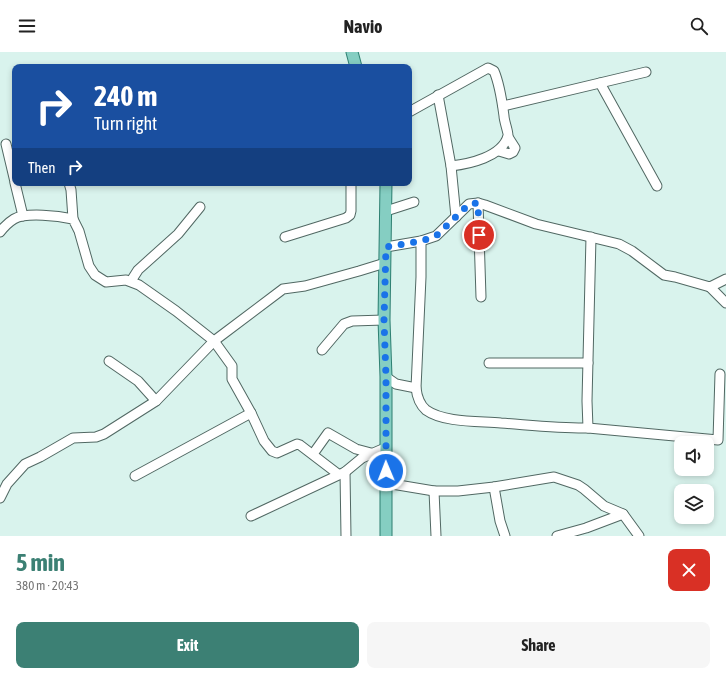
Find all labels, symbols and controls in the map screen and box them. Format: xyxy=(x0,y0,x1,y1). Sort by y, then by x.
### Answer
icon: menu xyxy=(16,15,38,37)
icon: search xyxy=(688,15,710,37)
text: Navio xyxy=(343,16,383,37)
icon: right xyxy=(28,80,80,132)
text: 240 m xyxy=(94,80,157,112)
text: Turn right xyxy=(94,113,157,134)
icon: right xyxy=(64,156,86,178)
text: Then xyxy=(28,159,56,176)
pin xyxy=(462,218,496,252)
icon: arrive xyxy=(468,224,490,246)
map controls xyxy=(674,436,714,524)
button: sound xyxy=(674,436,714,476)
position arrow xyxy=(365,450,407,492)
button: layers xyxy=(674,484,714,524)
text: 5 min xyxy=(16,549,65,576)
button: close xyxy=(668,549,710,591)
text: 380 m · 20:43 xyxy=(16,578,79,593)
button: Exit xyxy=(16,622,359,668)
button: Share xyxy=(367,622,710,668)

